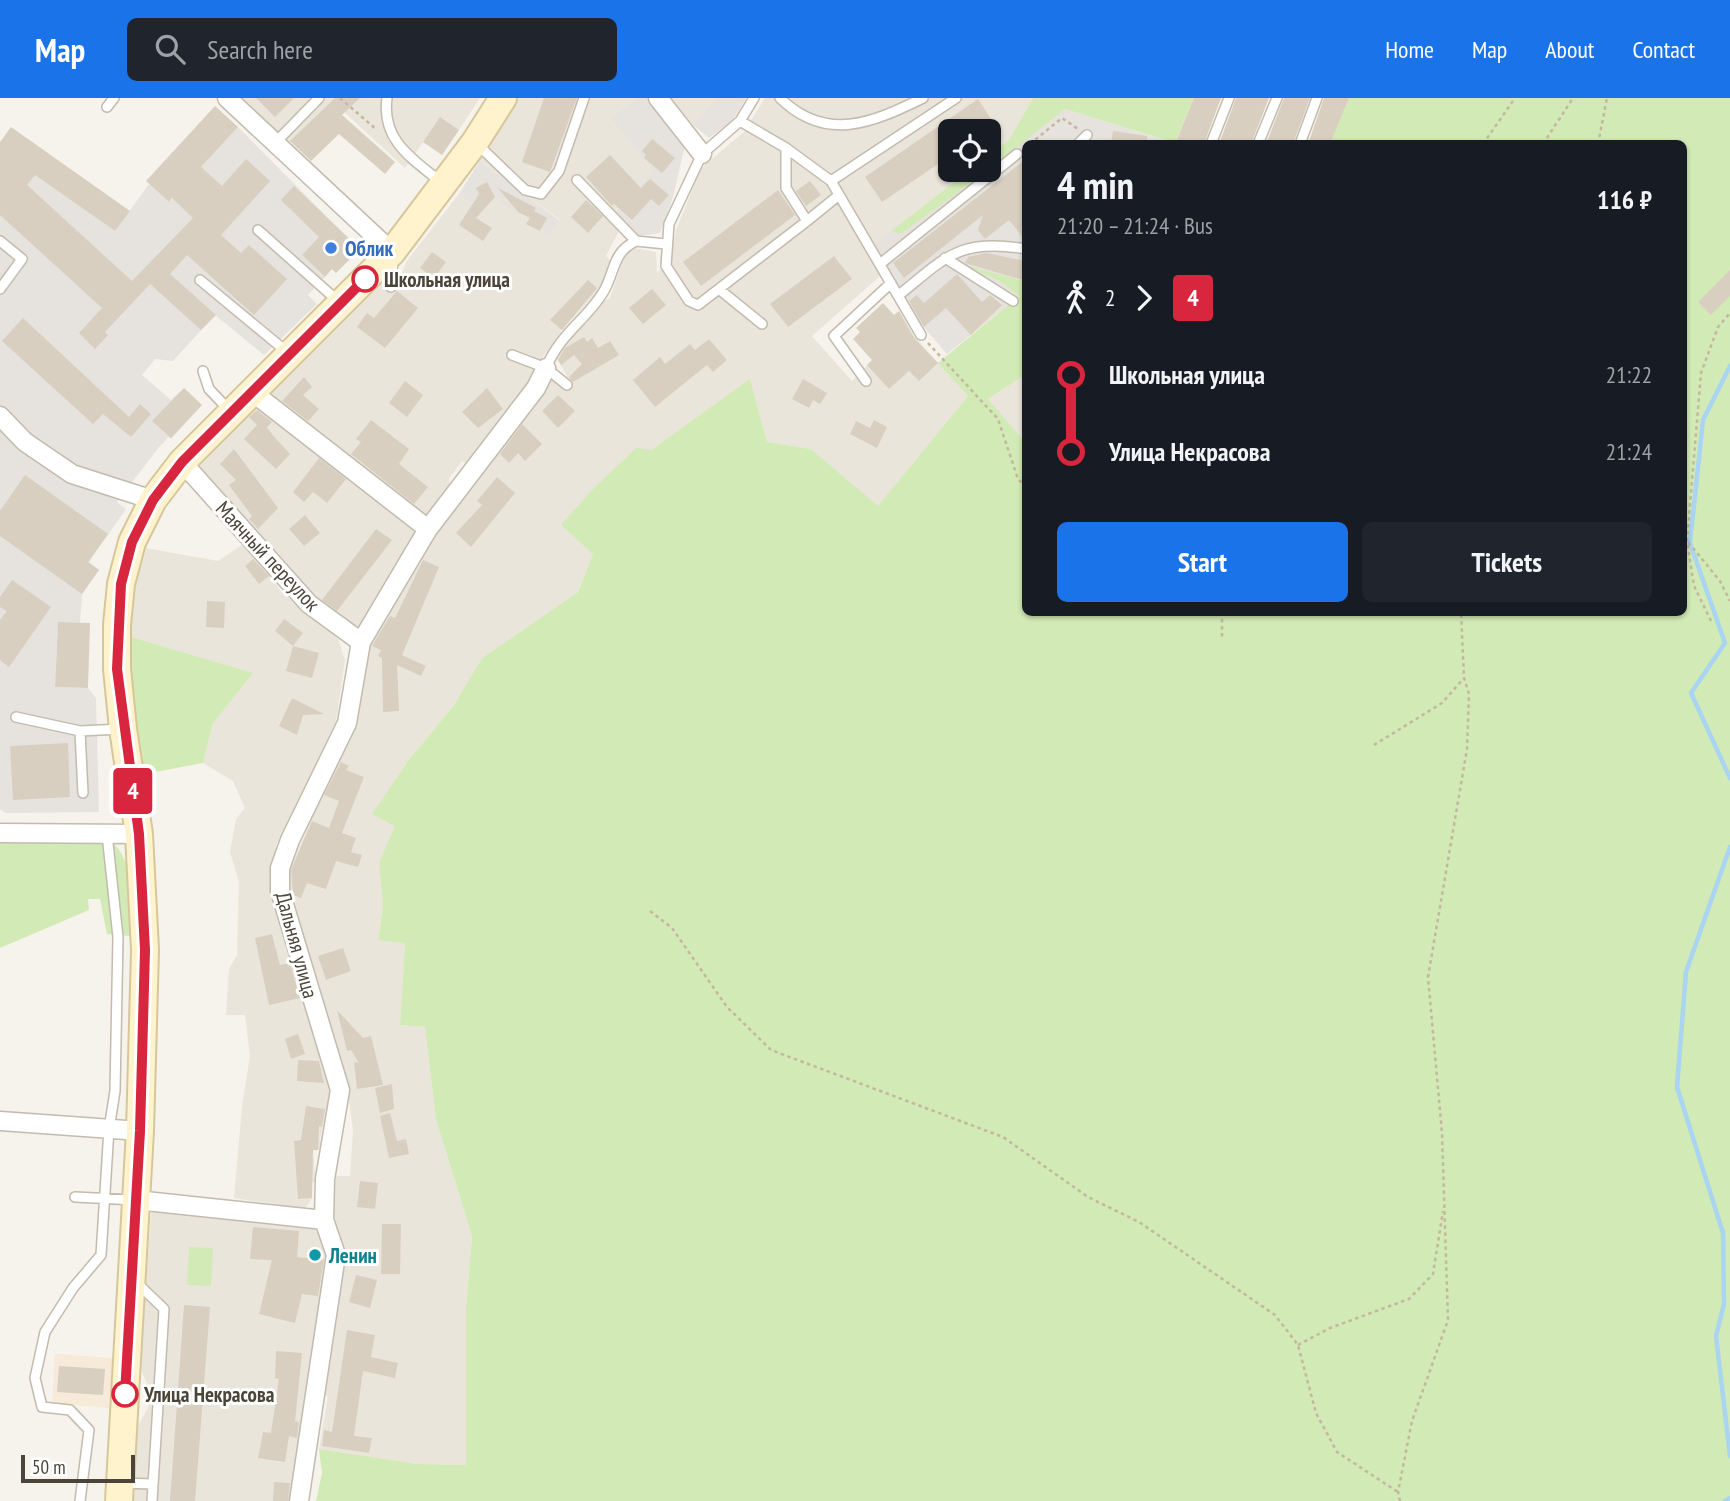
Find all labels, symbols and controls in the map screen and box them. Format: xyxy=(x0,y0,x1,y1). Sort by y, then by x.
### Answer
search box xyxy=(127,18,617,81)
text: Map xyxy=(35,28,85,71)
icon: search xyxy=(151,30,189,68)
text: Search here xyxy=(207,33,313,66)
text: Home xyxy=(1385,34,1434,65)
text: Map xyxy=(1472,34,1507,65)
text: About xyxy=(1545,34,1594,65)
text: Contact xyxy=(1632,34,1695,65)
map controls xyxy=(938,119,1001,182)
button: locate xyxy=(938,119,1001,182)
text: 4 min xyxy=(1057,160,1134,209)
text: 116 ₽ xyxy=(1597,183,1652,216)
text: 21:20 – 21:24 · Bus xyxy=(1057,211,1213,240)
place label: Облик xyxy=(345,235,394,262)
marker: Облик xyxy=(323,240,339,256)
marker: Школьная улица xyxy=(352,266,378,292)
place label: Школьная улица xyxy=(384,266,510,293)
icon: walk xyxy=(1057,279,1095,317)
icon: forward xyxy=(1125,279,1163,317)
text: 4 xyxy=(1187,282,1199,313)
text: 2 xyxy=(1105,283,1115,312)
text: Школьная улица xyxy=(1109,358,1265,391)
text: 21:22 xyxy=(1606,360,1652,389)
text: Улица Некрасова xyxy=(1109,435,1270,468)
text: 21:24 xyxy=(1606,437,1652,466)
street label: Маячный переулок xyxy=(210,495,326,617)
button: Start xyxy=(1057,522,1348,602)
button: Tickets xyxy=(1362,522,1652,602)
line badge: 4 xyxy=(110,768,156,814)
text: 4 xyxy=(127,775,139,806)
street label: Дальняя улица xyxy=(270,889,324,1001)
place label: Ленин xyxy=(328,1242,377,1269)
marker: Ленин xyxy=(307,1247,323,1263)
marker: Улица Некрасова xyxy=(112,1381,138,1407)
place label: Улица Некрасова xyxy=(143,1381,275,1408)
scale bar xyxy=(21,1452,135,1484)
text: 50 m xyxy=(32,1455,66,1479)

